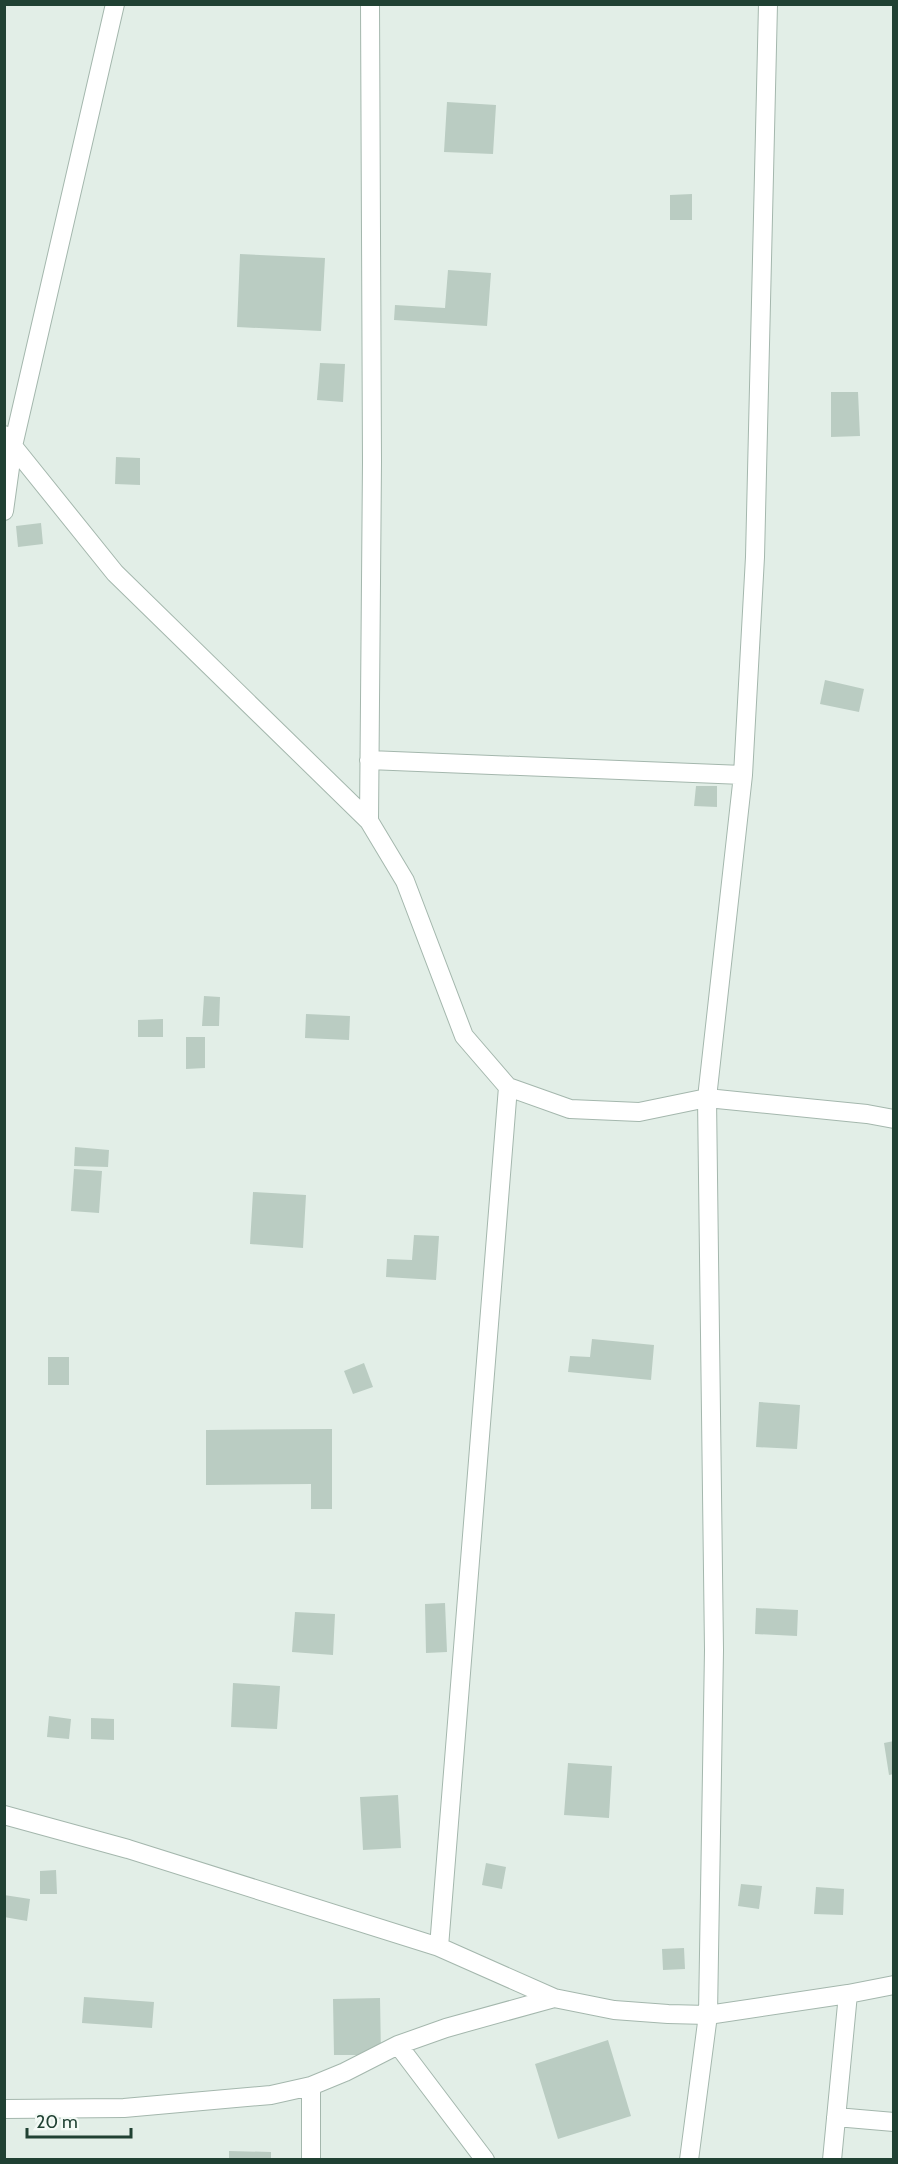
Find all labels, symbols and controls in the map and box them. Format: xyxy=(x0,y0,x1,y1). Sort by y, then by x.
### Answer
scale bar xyxy=(27,2101,130,2139)
text: 20 m xyxy=(36,2111,78,2133)

